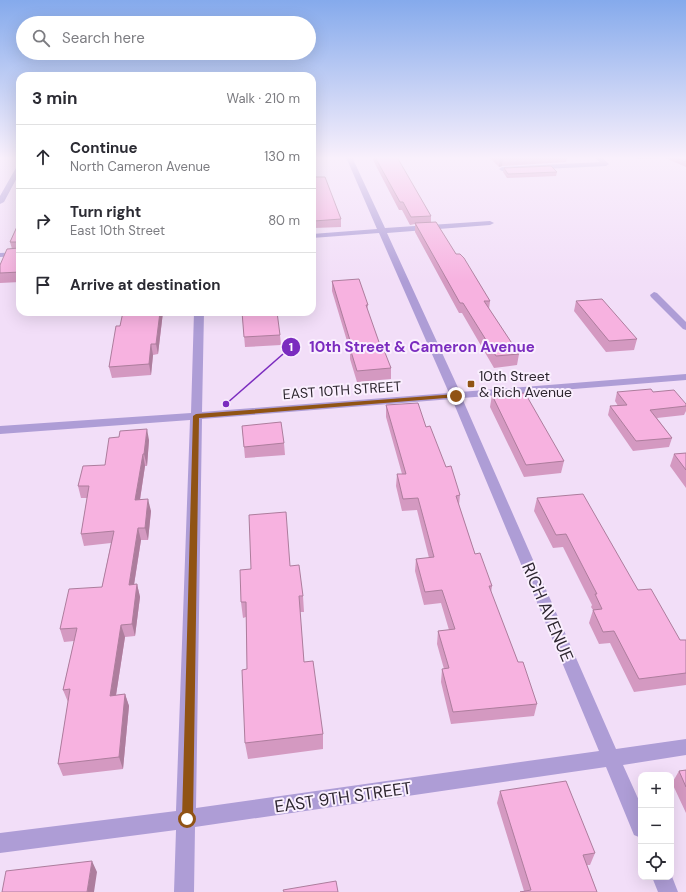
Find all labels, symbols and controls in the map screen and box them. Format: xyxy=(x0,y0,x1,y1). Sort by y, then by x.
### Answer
search box xyxy=(16,16,316,60)
icon: search xyxy=(30,27,52,49)
text: Search here xyxy=(62,28,145,48)
text: 3 min xyxy=(32,87,77,109)
text: Walk · 210 m xyxy=(227,90,300,107)
text: Continue xyxy=(70,138,138,158)
icon: ahead xyxy=(32,146,54,168)
text: 130 m xyxy=(264,148,300,165)
text: North Cameron Avenue xyxy=(70,158,210,175)
text: Turn right xyxy=(70,202,141,222)
icon: right xyxy=(32,210,54,232)
text: 80 m xyxy=(268,212,300,229)
text: East 10th Street xyxy=(70,222,165,239)
icon: arrive xyxy=(32,274,54,296)
text: Arrive at destination xyxy=(70,275,221,295)
callout: 10th Street & Cameron Avenue xyxy=(281,334,542,361)
text: 10th Street & Cameron Avenue xyxy=(309,337,535,357)
text: 1 xyxy=(289,339,293,355)
place label: 10th Street & Rich Avenue xyxy=(479,367,572,401)
street label: EAST 10TH STREET xyxy=(282,377,402,403)
marker: 10th Street & Rich Avenue xyxy=(466,379,476,389)
route end xyxy=(447,387,465,405)
street label: RICH AVENUE xyxy=(517,559,579,665)
map controls xyxy=(638,772,674,880)
button: + xyxy=(638,772,674,808)
street label: EAST 9TH STREET xyxy=(273,776,413,818)
button: − xyxy=(638,808,674,844)
route start xyxy=(178,810,196,828)
button: locate xyxy=(638,844,674,880)

